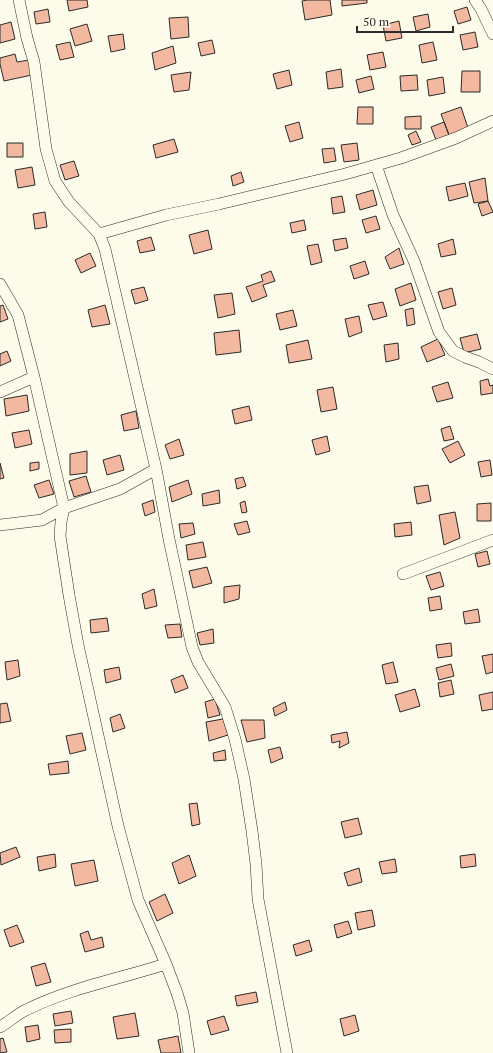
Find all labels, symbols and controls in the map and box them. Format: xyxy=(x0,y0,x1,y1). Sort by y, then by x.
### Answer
scale bar xyxy=(357,8,453,34)
text: 50 m xyxy=(363,14,390,29)

